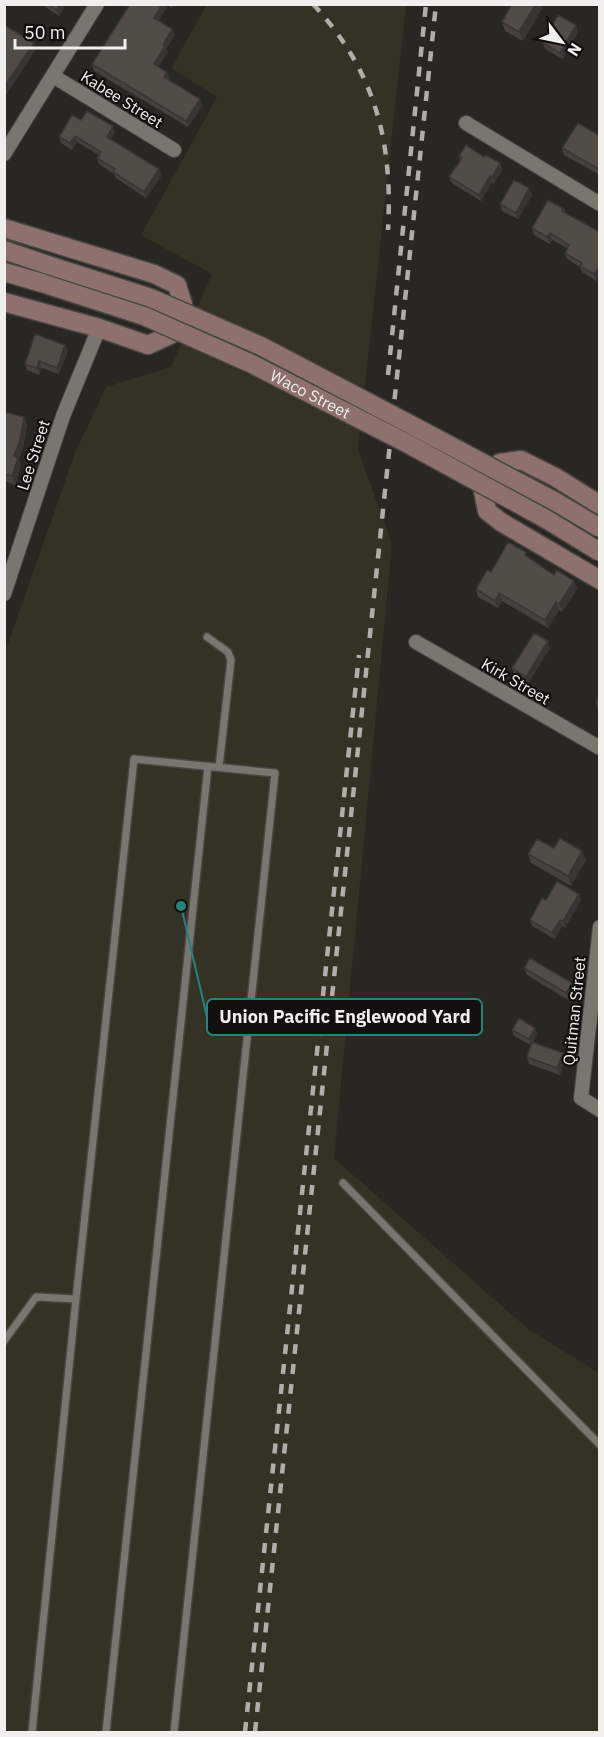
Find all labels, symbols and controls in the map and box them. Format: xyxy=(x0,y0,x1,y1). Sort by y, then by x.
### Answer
scale bar xyxy=(15,12,124,50)
north arrow xyxy=(532,12,592,72)
text: 50 m xyxy=(24,21,66,44)
text: N xyxy=(563,40,586,60)
street label: Kabee Street xyxy=(77,66,167,132)
street label: Waco Street xyxy=(267,365,354,423)
street label: Lee Street xyxy=(12,417,54,493)
street label: Kirk Street xyxy=(478,653,554,709)
street label: Quitman Street xyxy=(558,956,590,1066)
callout: Union Pacific Englewood Yard xyxy=(207,999,482,1035)
text: Union Pacific Englewood Yard xyxy=(219,1005,471,1028)

